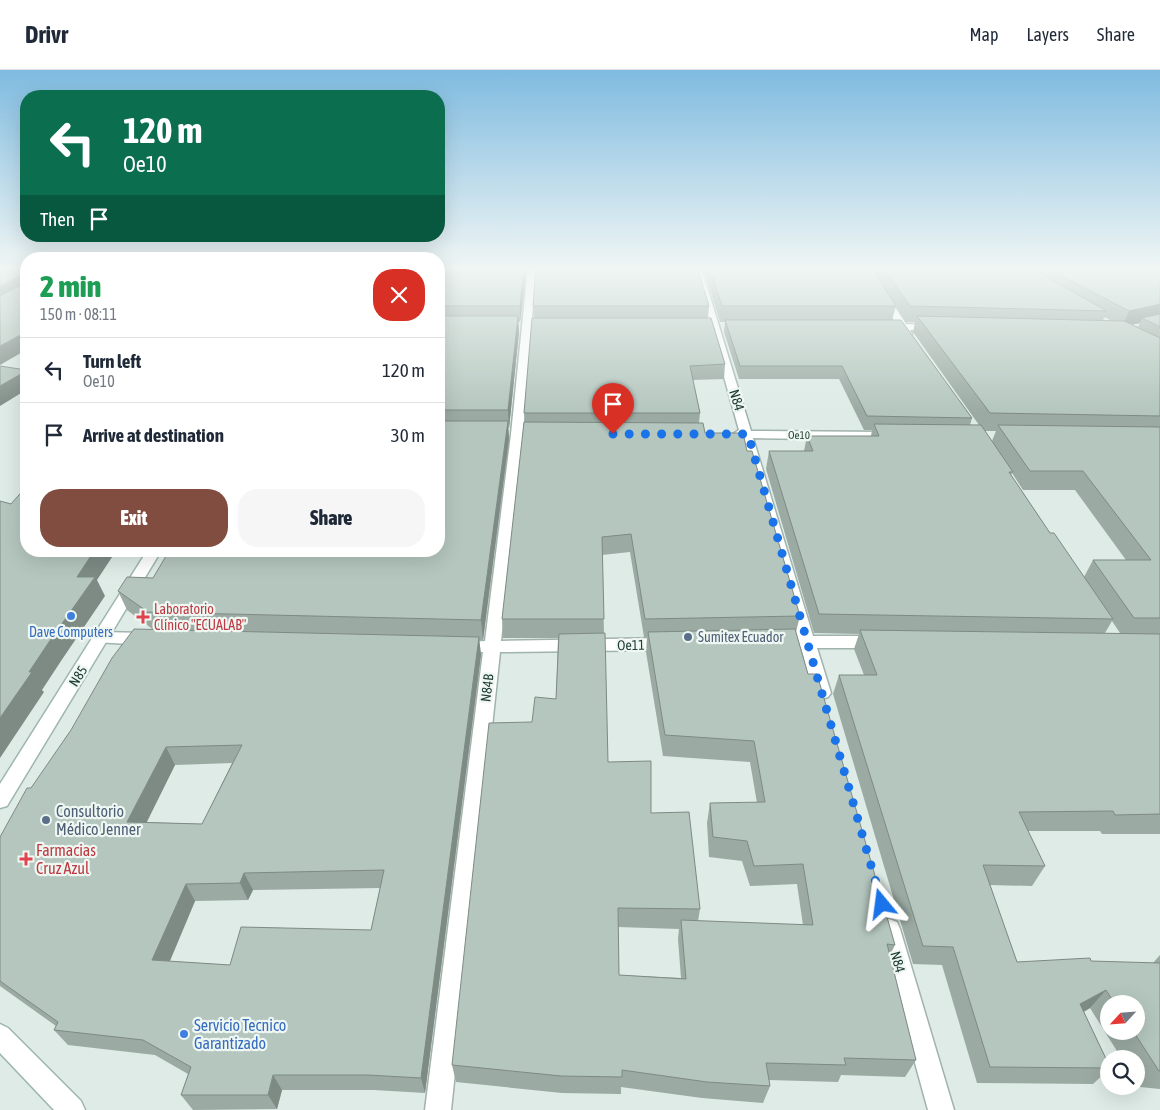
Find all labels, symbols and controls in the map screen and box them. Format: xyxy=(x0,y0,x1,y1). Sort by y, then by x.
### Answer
text: Drivr xyxy=(25,21,68,48)
text: Map xyxy=(969,24,998,45)
text: Layers xyxy=(1026,24,1069,45)
text: Share xyxy=(1097,24,1135,45)
icon: left xyxy=(40,110,105,175)
text: 120 m xyxy=(123,110,202,150)
text: Oe10 xyxy=(123,151,167,177)
icon: arrive xyxy=(85,205,113,233)
text: Then xyxy=(40,208,75,230)
text: 2 min xyxy=(40,269,101,303)
button: close xyxy=(373,269,425,321)
text: 150 m · 08:11 xyxy=(40,305,117,323)
text: Turn left xyxy=(83,350,141,372)
icon: left xyxy=(40,356,68,384)
text: 120 m xyxy=(382,359,425,381)
text: Oe10 xyxy=(83,372,115,390)
pin xyxy=(592,383,634,434)
street label: N84 xyxy=(726,387,748,413)
icon: arrive xyxy=(599,390,627,418)
icon: arrive xyxy=(40,421,68,449)
text: Arrive at destination xyxy=(83,424,224,446)
text: 30 m xyxy=(391,424,425,446)
street label: Oe10 xyxy=(788,429,810,441)
button: Exit xyxy=(40,489,228,547)
button: Share xyxy=(238,489,425,547)
place label: Laboratorio Clínico "ECUALAB" xyxy=(154,601,247,633)
marker: Dave Computers xyxy=(65,610,77,622)
marker: Laboratorio Clínico "ECUALAB" xyxy=(136,610,150,624)
place label: Dave Computers xyxy=(29,624,113,640)
place label: Sumitex Ecuador xyxy=(698,629,784,645)
marker: Sumitex Ecuador xyxy=(682,631,694,643)
street label: Oe11 xyxy=(617,637,645,653)
street label: N85 xyxy=(66,663,90,689)
street label: N84B xyxy=(477,673,497,703)
place label: Consultorio Médico Jenner xyxy=(56,802,141,838)
marker: Consultorio Médico Jenner xyxy=(40,814,52,826)
place label: Farmacias Cruz Azul xyxy=(36,841,96,877)
marker: Farmacias Cruz Azul xyxy=(20,853,32,865)
position arrow xyxy=(855,877,907,929)
street label: N84 xyxy=(887,949,909,975)
north arrow xyxy=(1100,995,1145,1040)
map controls xyxy=(1100,995,1145,1095)
place label: Servicio Tecnico Garantizado xyxy=(194,1016,286,1052)
marker: Servicio Tecnico Garantizado xyxy=(178,1028,190,1040)
button: search xyxy=(1100,1050,1145,1095)

